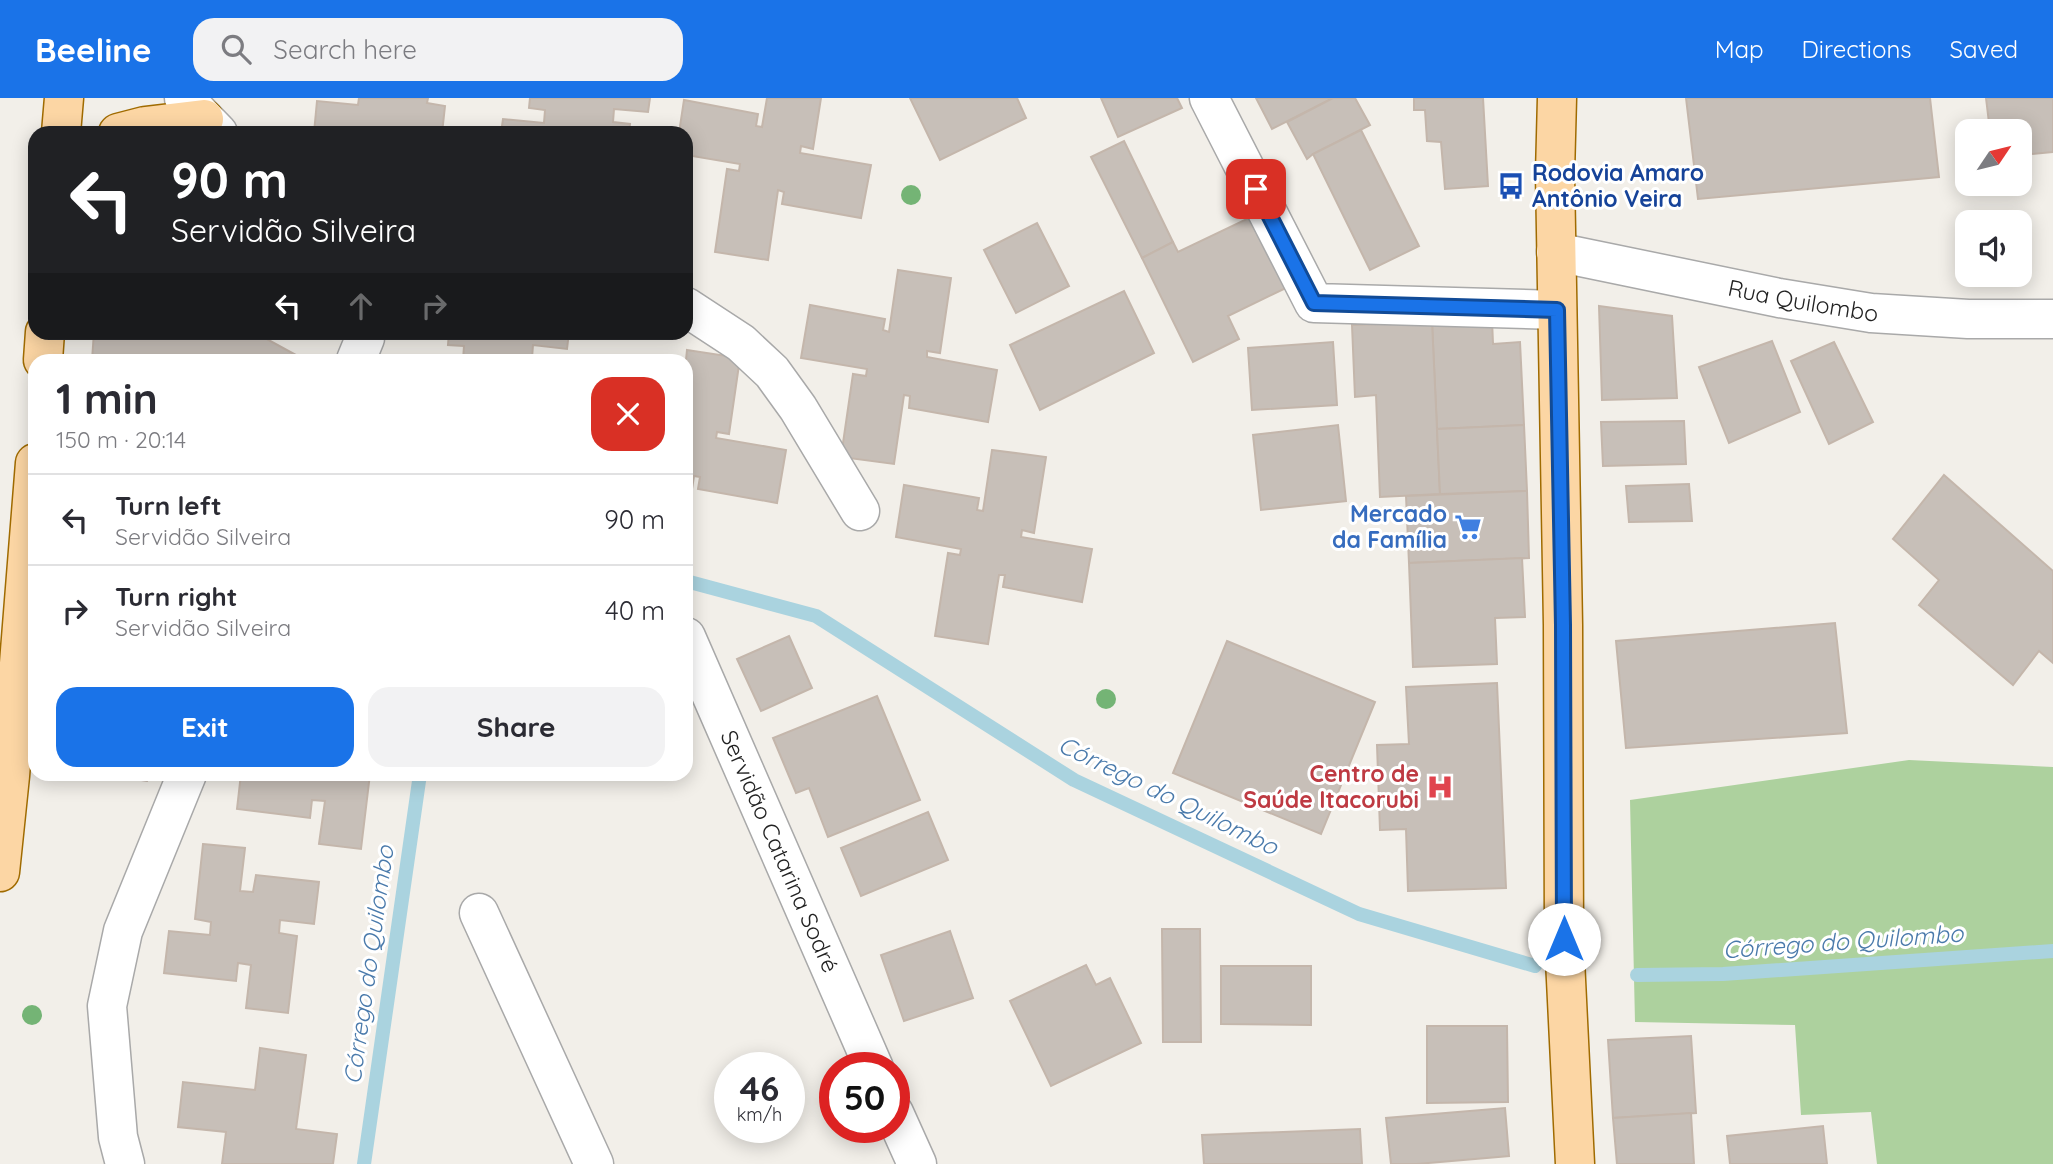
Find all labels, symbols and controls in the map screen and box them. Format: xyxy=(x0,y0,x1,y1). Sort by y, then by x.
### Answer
search box xyxy=(193,18,683,81)
text: Beeline xyxy=(35,29,151,70)
icon: search xyxy=(217,30,255,68)
text: Search here xyxy=(273,33,417,66)
text: Map xyxy=(1715,34,1764,64)
text: Directions xyxy=(1802,34,1912,64)
text: Saved xyxy=(1950,34,2018,64)
north arrow xyxy=(1955,119,2032,196)
map controls xyxy=(1955,119,2032,287)
text: 90 m xyxy=(171,149,288,210)
icon: left xyxy=(56,154,147,245)
place label: Rodovia Amaro Antônio Veira xyxy=(1532,158,1704,213)
pin xyxy=(1226,159,1286,219)
icon: arrive xyxy=(1237,170,1275,208)
bus stop icon: Rodovia Amaro Antônio Veira xyxy=(1496,171,1526,201)
text: Servidão Silveira xyxy=(171,210,416,250)
button: sound xyxy=(1955,210,2032,287)
street label: Rua Quilombo xyxy=(1725,273,1879,327)
icon: left xyxy=(269,287,307,325)
icon: ahead xyxy=(342,287,380,325)
icon: right xyxy=(415,287,453,325)
text: 1 min xyxy=(56,372,158,425)
button: close xyxy=(591,377,665,451)
text: 150 m · 20:14 xyxy=(56,425,186,454)
text: Turn left xyxy=(115,489,222,522)
place label: Mercado da Família xyxy=(1332,499,1447,554)
icon: left xyxy=(56,501,94,539)
text: 90 m xyxy=(604,503,665,536)
supermarket icon: Mercado da Família xyxy=(1453,512,1483,542)
text: Servidão Silveira xyxy=(115,522,291,551)
text: Turn right xyxy=(115,580,237,613)
icon: right xyxy=(56,592,94,630)
text: 40 m xyxy=(605,594,665,627)
text: Servidão Silveira xyxy=(115,613,291,642)
button: Exit xyxy=(56,687,354,767)
button: Share xyxy=(368,687,665,767)
street label: Servidão Catarina Sodré xyxy=(714,726,846,977)
water label: Córrego do Quilombo xyxy=(1054,729,1285,862)
place label: Centro de Saúde Itacorubi xyxy=(1243,759,1419,814)
hospital icon: Centro de Saúde Itacorubi xyxy=(1425,772,1455,802)
water label: Córrego do Quilombo xyxy=(336,842,400,1086)
position arrow xyxy=(1527,902,1601,976)
water label: Córrego do Quilombo xyxy=(1722,918,1966,964)
speed limit sign: 50 xyxy=(819,1052,910,1143)
text: 46 xyxy=(740,1066,779,1110)
text: km/h xyxy=(737,1103,782,1126)

